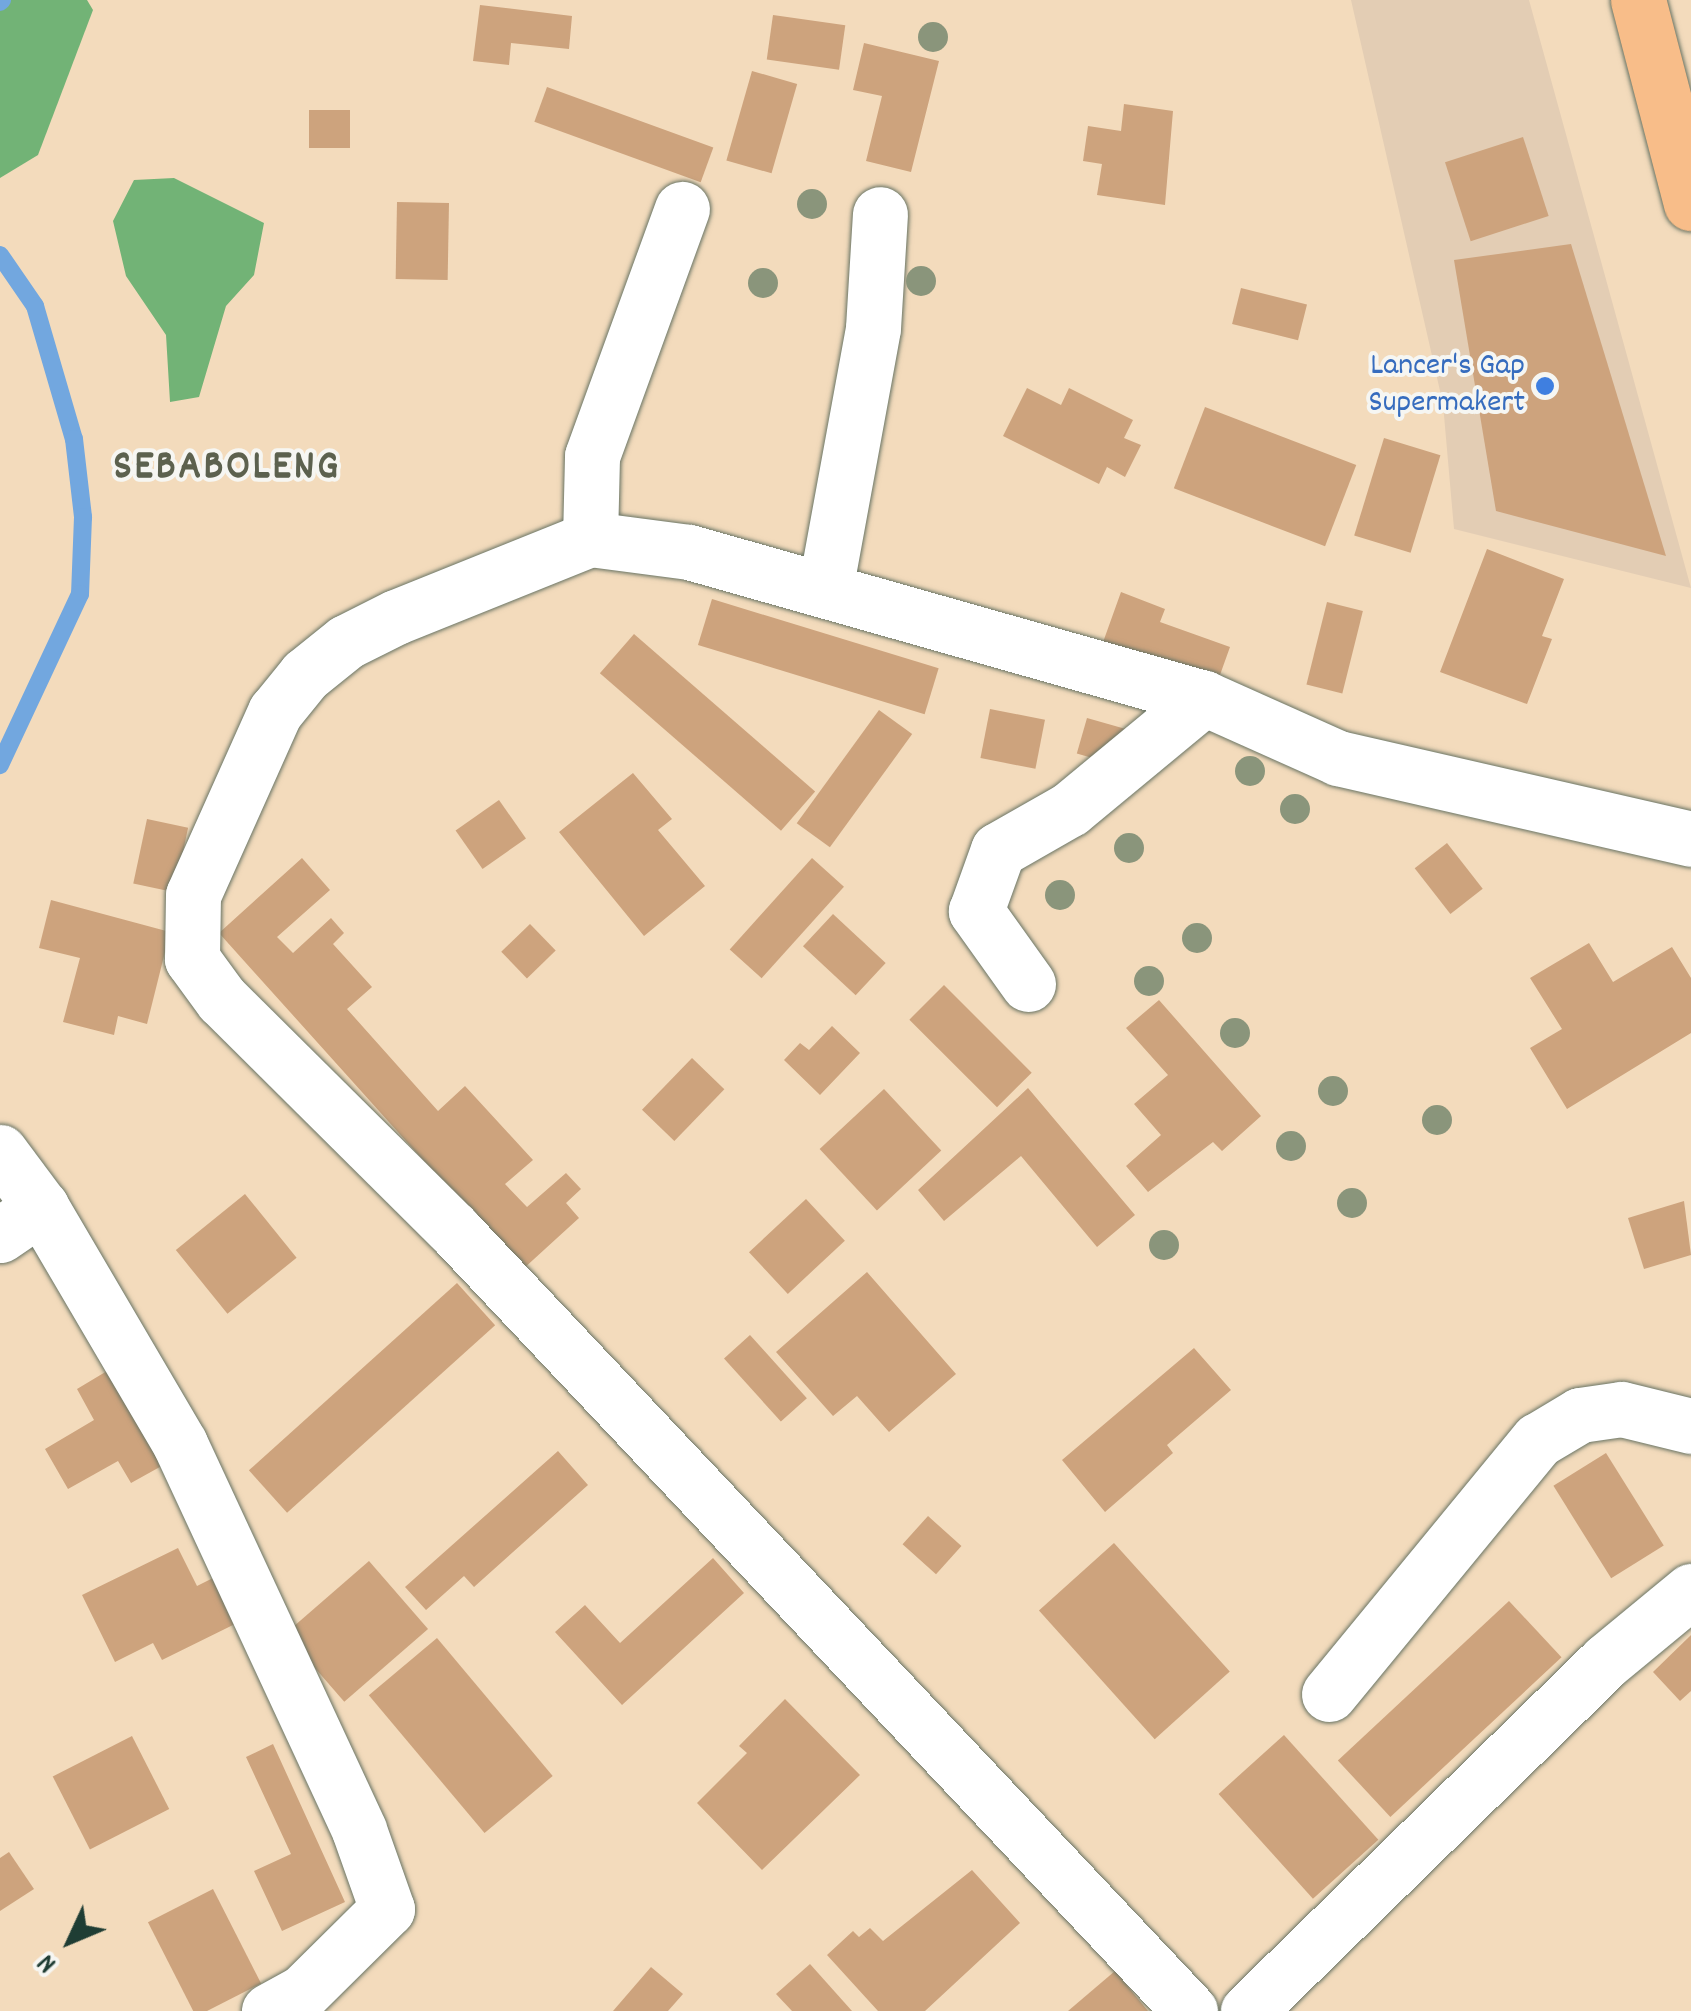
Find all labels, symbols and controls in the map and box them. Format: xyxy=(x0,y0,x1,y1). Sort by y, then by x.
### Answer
place label: Lancer's Gap Supermakert xyxy=(1369,349,1525,424)
marker: Lancer's Gap Supermakert xyxy=(1534,375,1556,397)
district label: SEBABOLENG xyxy=(113,444,341,494)
north arrow xyxy=(20,1891,120,1991)
text: N xyxy=(29,1943,68,1981)

